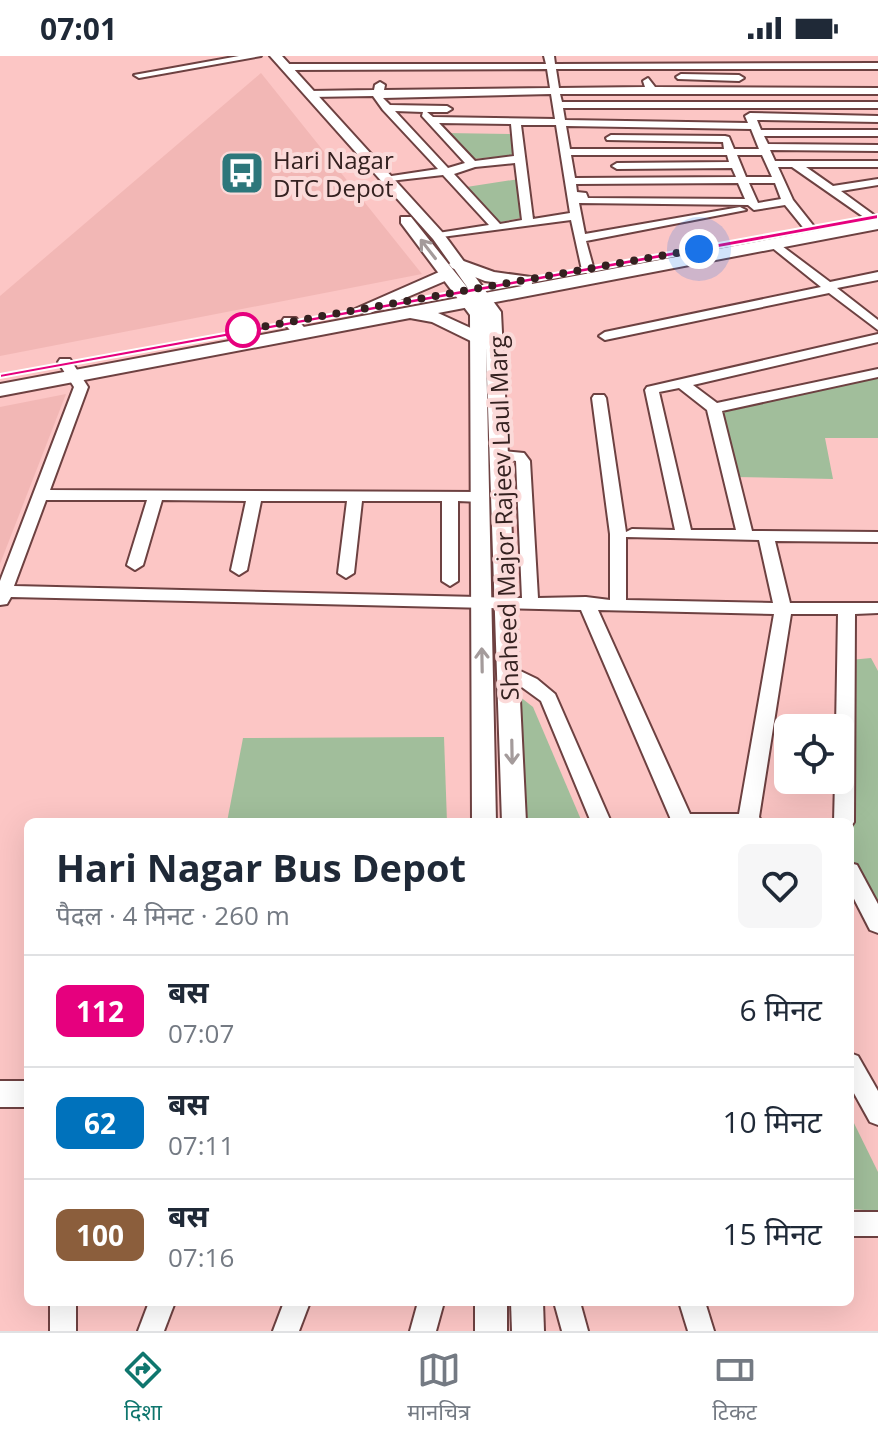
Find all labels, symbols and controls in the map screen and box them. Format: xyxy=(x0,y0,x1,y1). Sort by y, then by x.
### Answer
text: 07:01 xyxy=(40,8,117,49)
place label: Hari Nagar DTC Depot xyxy=(273,143,394,204)
bus stop icon: Hari Nagar DTC Depot xyxy=(218,149,266,197)
your location xyxy=(679,229,719,269)
one-way arrow xyxy=(420,239,437,260)
unlabelled marker xyxy=(226,313,260,347)
street label: Shaheed Major Rajeev Laul Marg xyxy=(480,335,526,701)
one-way arrow xyxy=(474,647,490,674)
map controls xyxy=(774,714,854,794)
button: locate xyxy=(774,714,854,794)
one-way arrow xyxy=(504,738,519,765)
text: Hari Nagar Bus Depot xyxy=(56,841,466,893)
button: heart xyxy=(738,844,822,928)
text: पैदल · 4 मिनट · 260 m xyxy=(56,897,290,933)
text: बस xyxy=(168,971,209,1012)
text: 6 मिनट xyxy=(740,989,822,1030)
text: 112 xyxy=(76,992,124,1030)
text: 07:07 xyxy=(168,1015,234,1051)
text: बस xyxy=(168,1083,209,1124)
text: 10 मिनट xyxy=(722,1101,822,1142)
text: 62 xyxy=(84,1104,116,1142)
text: 07:11 xyxy=(168,1127,234,1163)
text: बस xyxy=(168,1195,209,1236)
text: 15 मिनट xyxy=(722,1213,822,1254)
text: 100 xyxy=(76,1216,124,1254)
text: 07:16 xyxy=(168,1239,234,1275)
tab: दिशा xyxy=(121,1348,165,1429)
tab: मानचित्र xyxy=(407,1348,470,1429)
tab: टिकट xyxy=(712,1348,757,1429)

